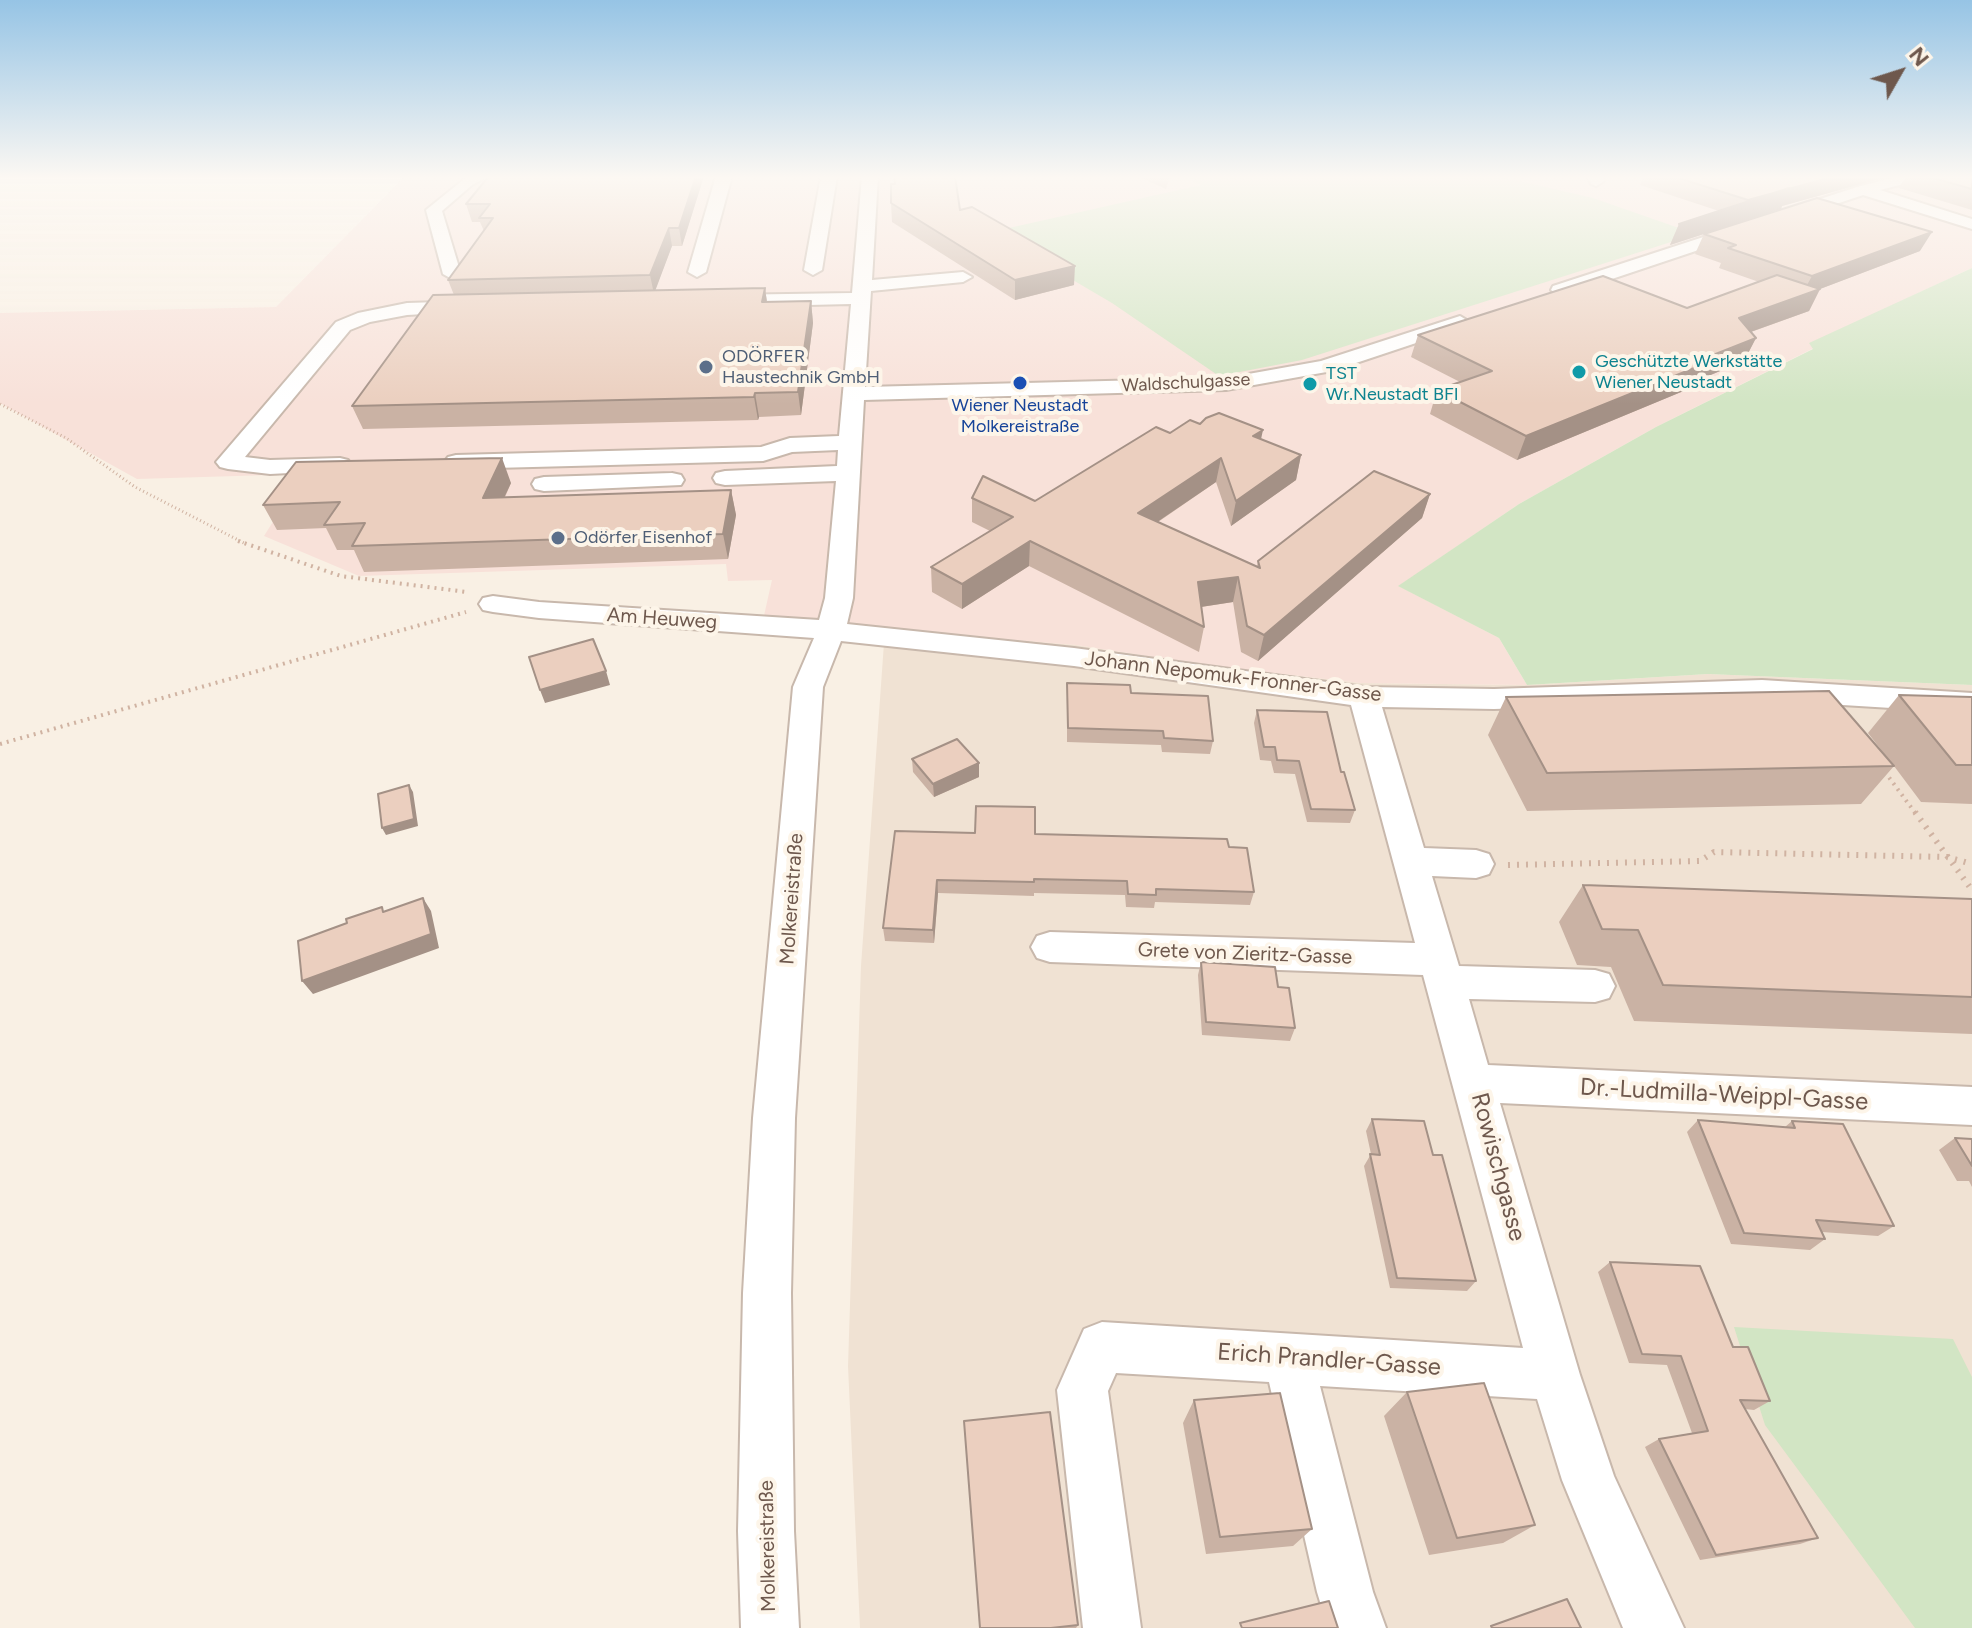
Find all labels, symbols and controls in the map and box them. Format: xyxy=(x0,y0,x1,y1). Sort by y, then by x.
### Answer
north arrow xyxy=(1860,32,1940,112)
text: N xyxy=(1903,41,1935,72)
place label: ODÖRFER Haustechnik GmbH xyxy=(722,346,880,388)
place label: Geschützte Werkstätte Wiener Neustadt xyxy=(1595,351,1782,394)
marker: ODÖRFER Haustechnik GmbH xyxy=(697,358,715,376)
place label: TST Wr.Neustadt BFI xyxy=(1326,363,1459,406)
marker: Geschützte Werkstätte Wiener Neustadt xyxy=(1570,363,1588,381)
street label: Waldschulgasse xyxy=(1121,369,1251,397)
marker: Wiener Neustadt Molkereistraße xyxy=(1011,374,1029,392)
marker: TST Wr.Neustadt BFI xyxy=(1301,375,1319,393)
place label: Wiener Neustadt Molkereistraße xyxy=(951,395,1089,438)
place label: Odörfer Eisenhof xyxy=(574,527,712,549)
marker: Odörfer Eisenhof xyxy=(549,529,567,547)
street label: Am Heuweg xyxy=(606,603,718,635)
street label: Johann Nepomuk-Fronner-Gasse xyxy=(1083,647,1383,707)
street label: Molkereistraße xyxy=(775,832,809,966)
street label: Grete von Zieritz-Gasse xyxy=(1137,938,1353,970)
street label: Dr.-Ludmilla-Weippl-Gasse xyxy=(1579,1073,1869,1117)
street label: Rowischgasse xyxy=(1464,1090,1532,1244)
street label: Erich Prandler-Gasse xyxy=(1216,1338,1442,1382)
street label: Molkereistraße xyxy=(755,1480,781,1612)

